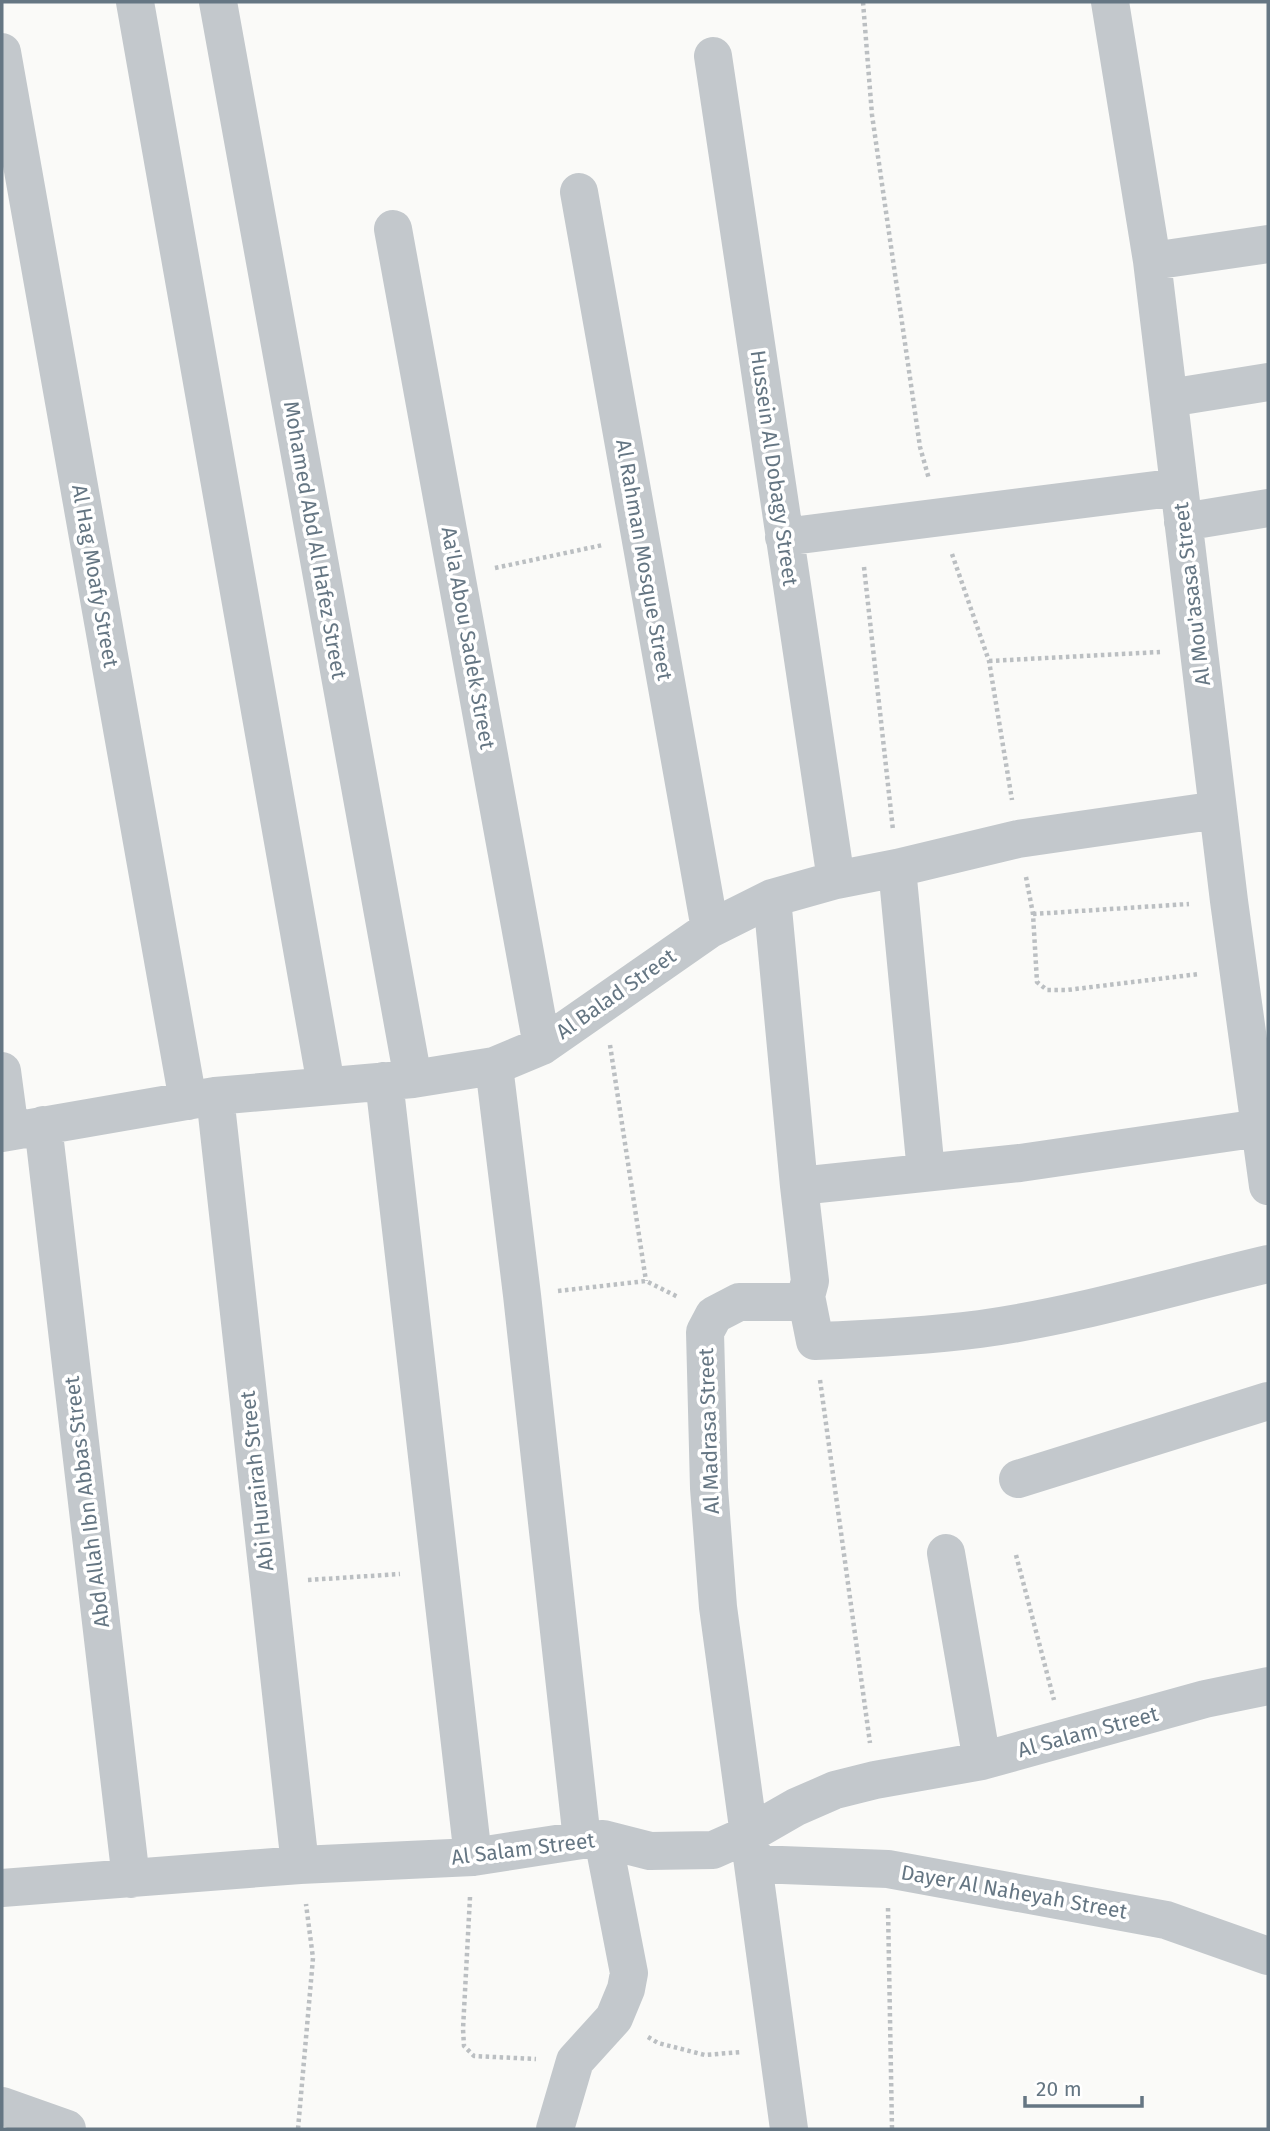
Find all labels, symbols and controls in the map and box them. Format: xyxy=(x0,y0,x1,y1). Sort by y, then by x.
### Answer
street label: Hussein Al Dobagy Street xyxy=(745,348,803,588)
street label: Mohamed Abd Al Hafez Street xyxy=(278,399,352,681)
street label: Al Rahman Mosque Street xyxy=(610,437,678,683)
street label: Al Hag Moafy Street xyxy=(66,482,124,670)
street label: Al Mou'asasa Street xyxy=(1168,500,1216,687)
street label: Aa'la Abou Sadek Street xyxy=(436,525,500,752)
street label: Al Balad Street xyxy=(551,943,681,1045)
street label: Al Madrasa Street xyxy=(693,1347,725,1515)
street label: Abd Allah Ibn Abbas Street xyxy=(59,1374,115,1629)
street label: Abi Hurairah Street xyxy=(235,1389,279,1572)
street label: Al Salam Street xyxy=(1015,1701,1162,1763)
street label: Al Salam Street xyxy=(450,1827,597,1871)
street label: Dayer Al Naheyah Street xyxy=(899,1859,1130,1925)
scale bar xyxy=(1025,2064,1142,2108)
text: 20 m xyxy=(1036,2076,1082,2102)

